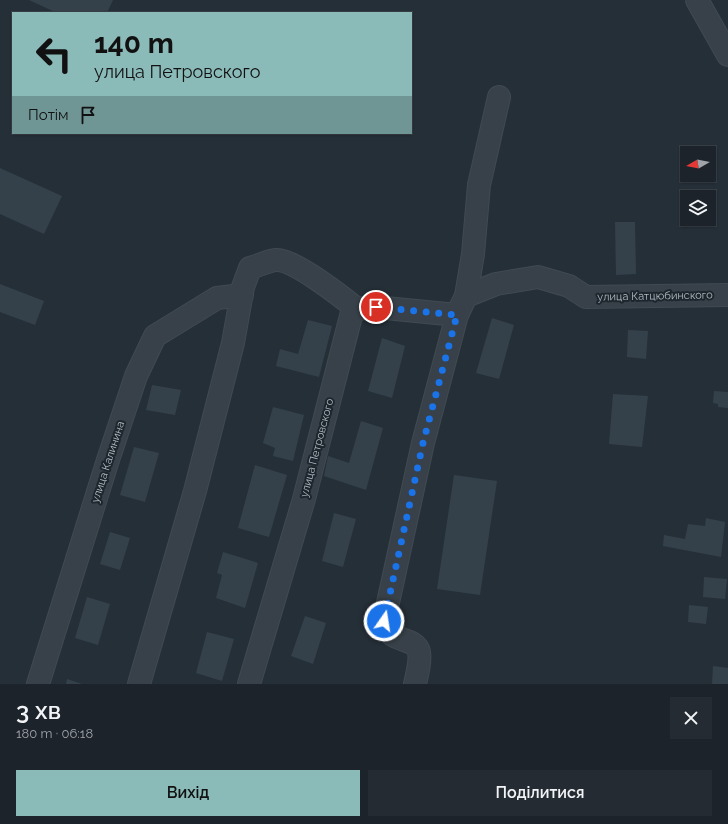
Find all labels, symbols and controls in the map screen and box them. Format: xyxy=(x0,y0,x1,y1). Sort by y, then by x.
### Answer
text: 140 m xyxy=(94,27,174,60)
icon: left xyxy=(28,28,80,80)
text: улица Петровского xyxy=(94,61,260,82)
icon: arrive xyxy=(77,104,99,126)
text: Потім xyxy=(28,106,69,124)
north arrow xyxy=(680,146,716,182)
map controls xyxy=(680,146,716,226)
button: layers xyxy=(680,190,716,226)
street label: улица Катцюбинского xyxy=(597,288,713,304)
pin xyxy=(359,290,393,324)
icon: arrive xyxy=(365,296,387,318)
street label: улица Петровского xyxy=(298,397,337,499)
street label: улица Калинина xyxy=(89,420,127,504)
position arrow xyxy=(363,600,405,642)
text: 3 хв xyxy=(16,696,61,725)
button: close xyxy=(670,697,712,739)
text: 180 m · 06:18 xyxy=(16,726,93,741)
button: Вихід xyxy=(16,770,360,816)
button: Поділитися xyxy=(368,770,712,816)

